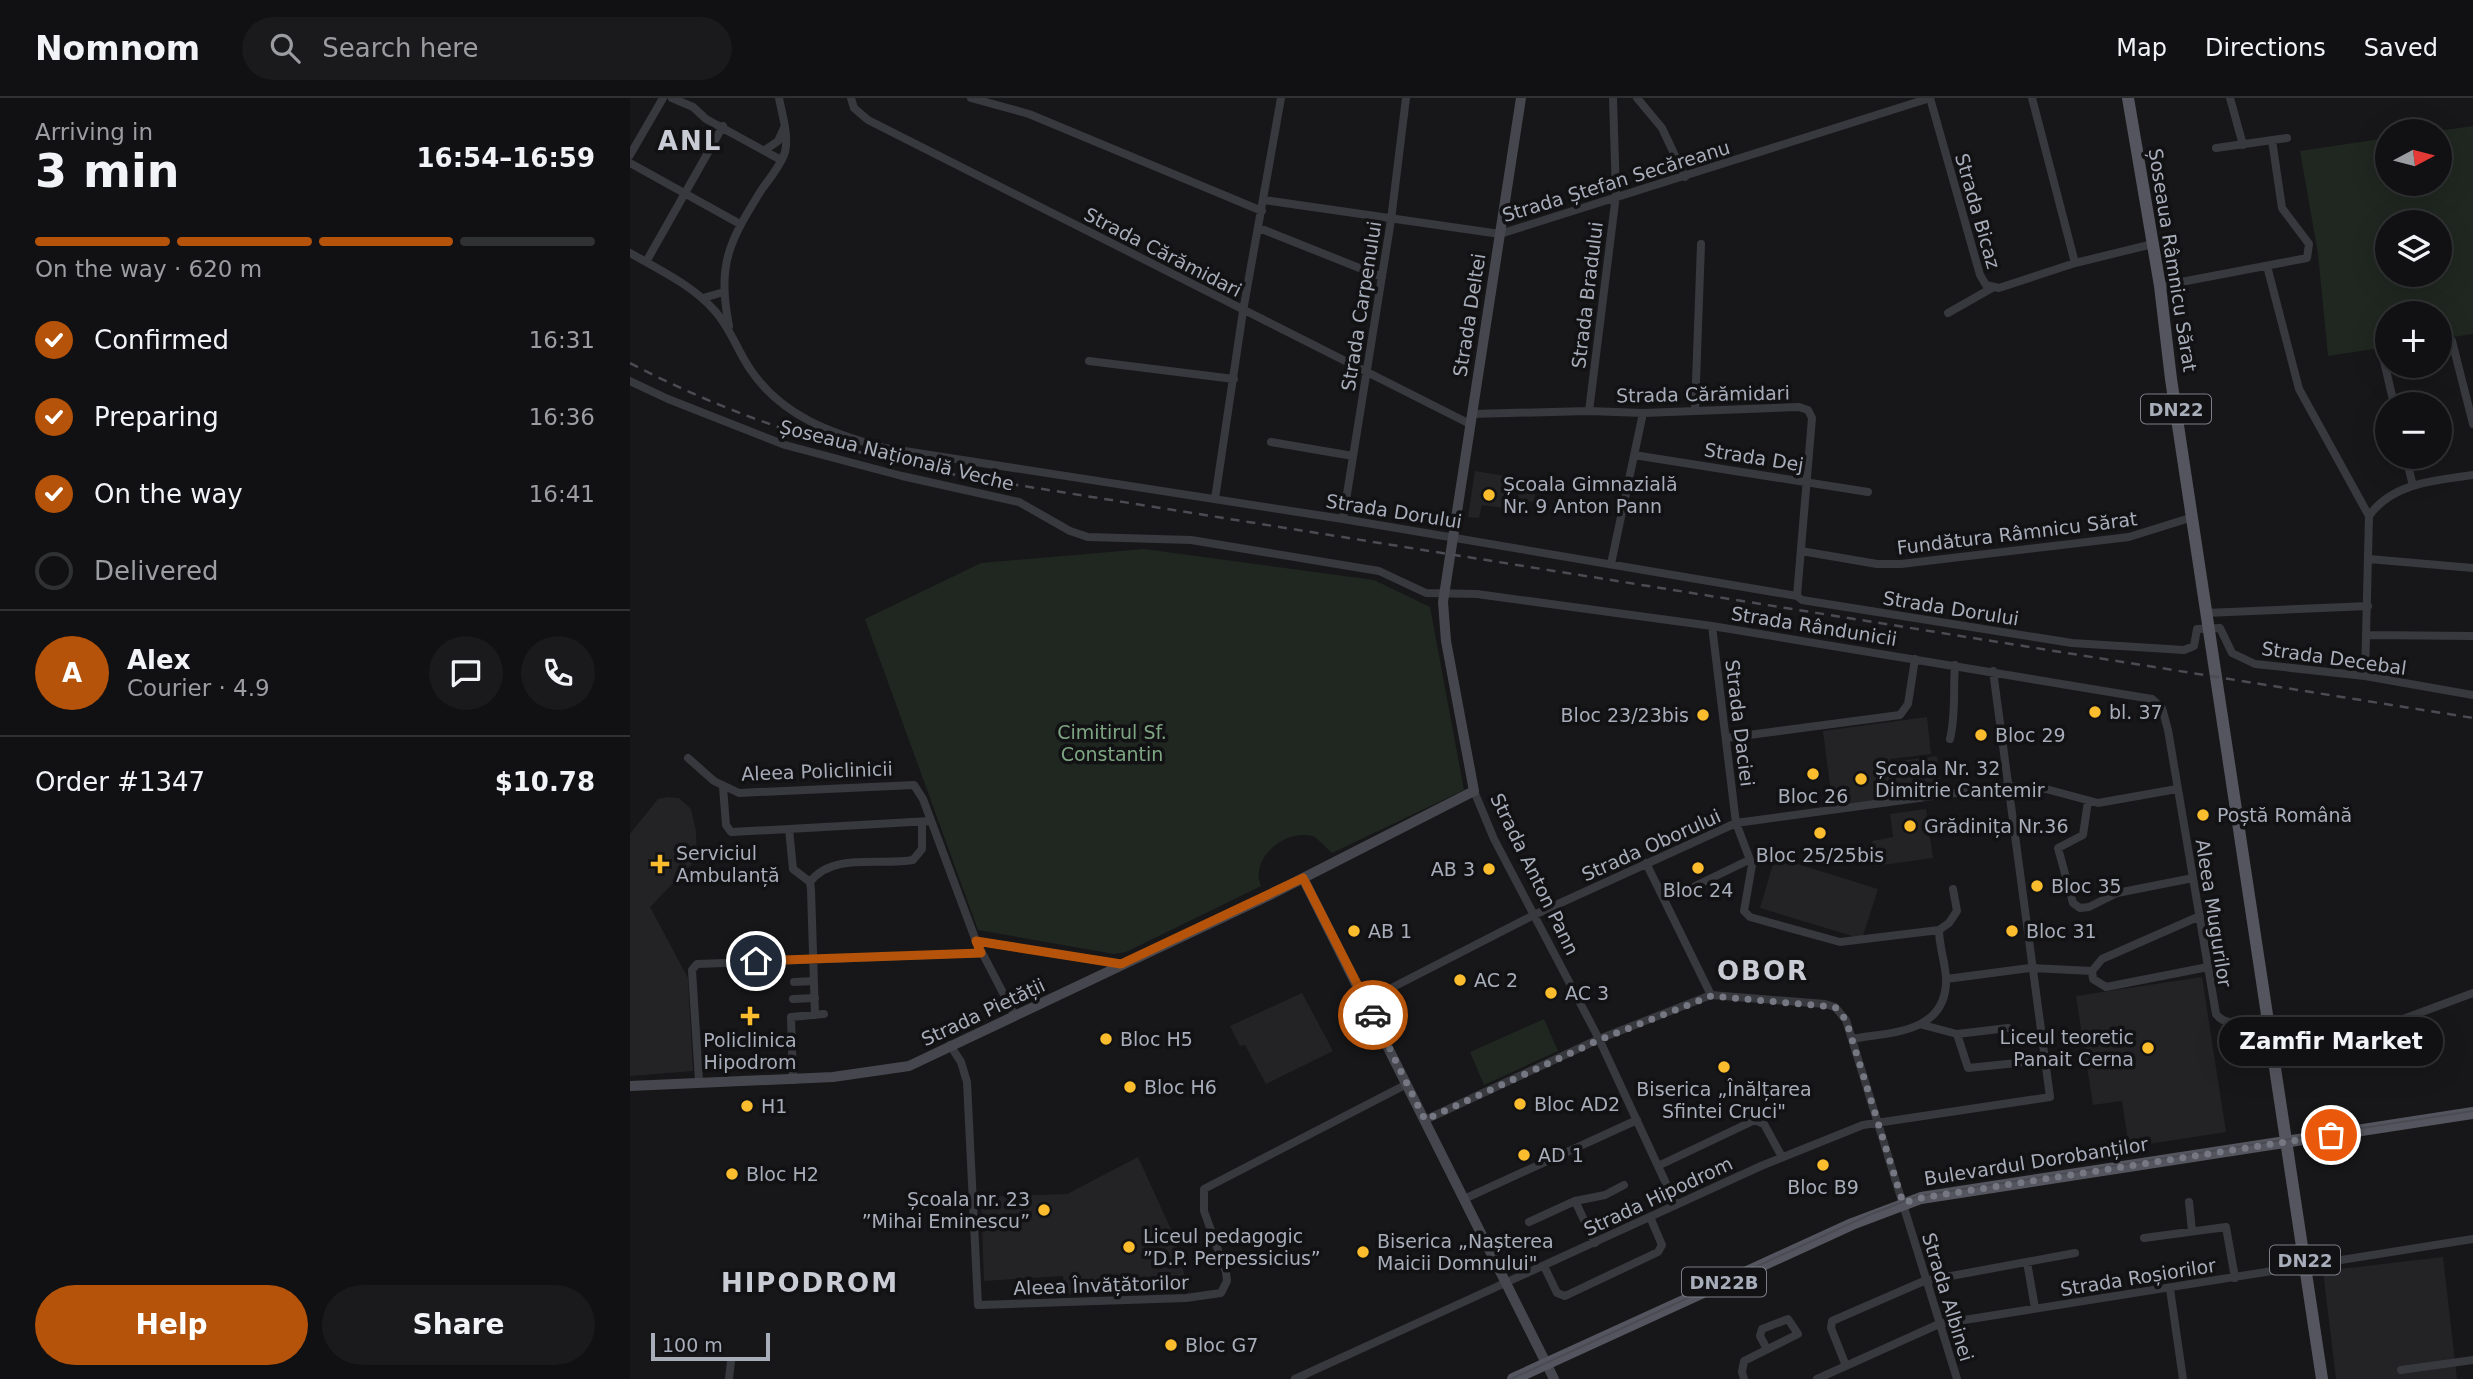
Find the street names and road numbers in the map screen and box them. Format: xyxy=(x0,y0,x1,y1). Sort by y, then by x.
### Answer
street label: Strada Ștefan Secăreanu xyxy=(1499,136,1733,227)
street label: Șoseaua Râmnicu Sărat xyxy=(2143,147,2202,374)
street label: Strada Bicaz xyxy=(1951,151,2005,271)
street label: Strada Cărămidari xyxy=(1081,203,1245,301)
street label: Strada Carpenului xyxy=(1337,219,1385,393)
street label: Strada Bradului xyxy=(1567,220,1607,370)
street label: Strada Deltei xyxy=(1448,252,1490,378)
street label: Strada Cărămidari xyxy=(1616,381,1790,407)
road number: DN22 xyxy=(2141,394,2211,424)
street label: Șoseaua Națională Veche xyxy=(777,415,1017,496)
street label: Strada Dej xyxy=(1703,438,1805,476)
street label: Strada Dorului xyxy=(1324,489,1464,533)
street label: Fundătura Râmnicu Sărat xyxy=(1896,507,2138,559)
street label: Strada Dorului xyxy=(1881,586,2021,630)
street label: Strada Rândunicii xyxy=(1730,602,1898,650)
street label: Strada Decebal xyxy=(2260,637,2408,679)
street label: Strada Daciei xyxy=(1721,658,1759,788)
street label: Aleea Policlinicii xyxy=(741,757,893,785)
street label: Strada Anton Pann xyxy=(1486,790,1584,958)
street label: Strada Oborului xyxy=(1578,804,1724,886)
street label: Aleea Mugurilor xyxy=(2191,837,2237,989)
street label: Strada Pietății xyxy=(918,974,1049,1051)
street label: Bulevardul Dorobanților xyxy=(1923,1132,2150,1191)
street label: Strada Hipodrom xyxy=(1580,1152,1736,1240)
street label: Strada Albinei xyxy=(1918,1230,1978,1364)
road number: DN22 xyxy=(2270,1246,2340,1274)
street label: Strada Roșiorilor xyxy=(2059,1254,2218,1301)
road number: DN22B xyxy=(1682,1268,1766,1296)
street label: Aleea Învățătorilor xyxy=(1013,1271,1189,1300)

